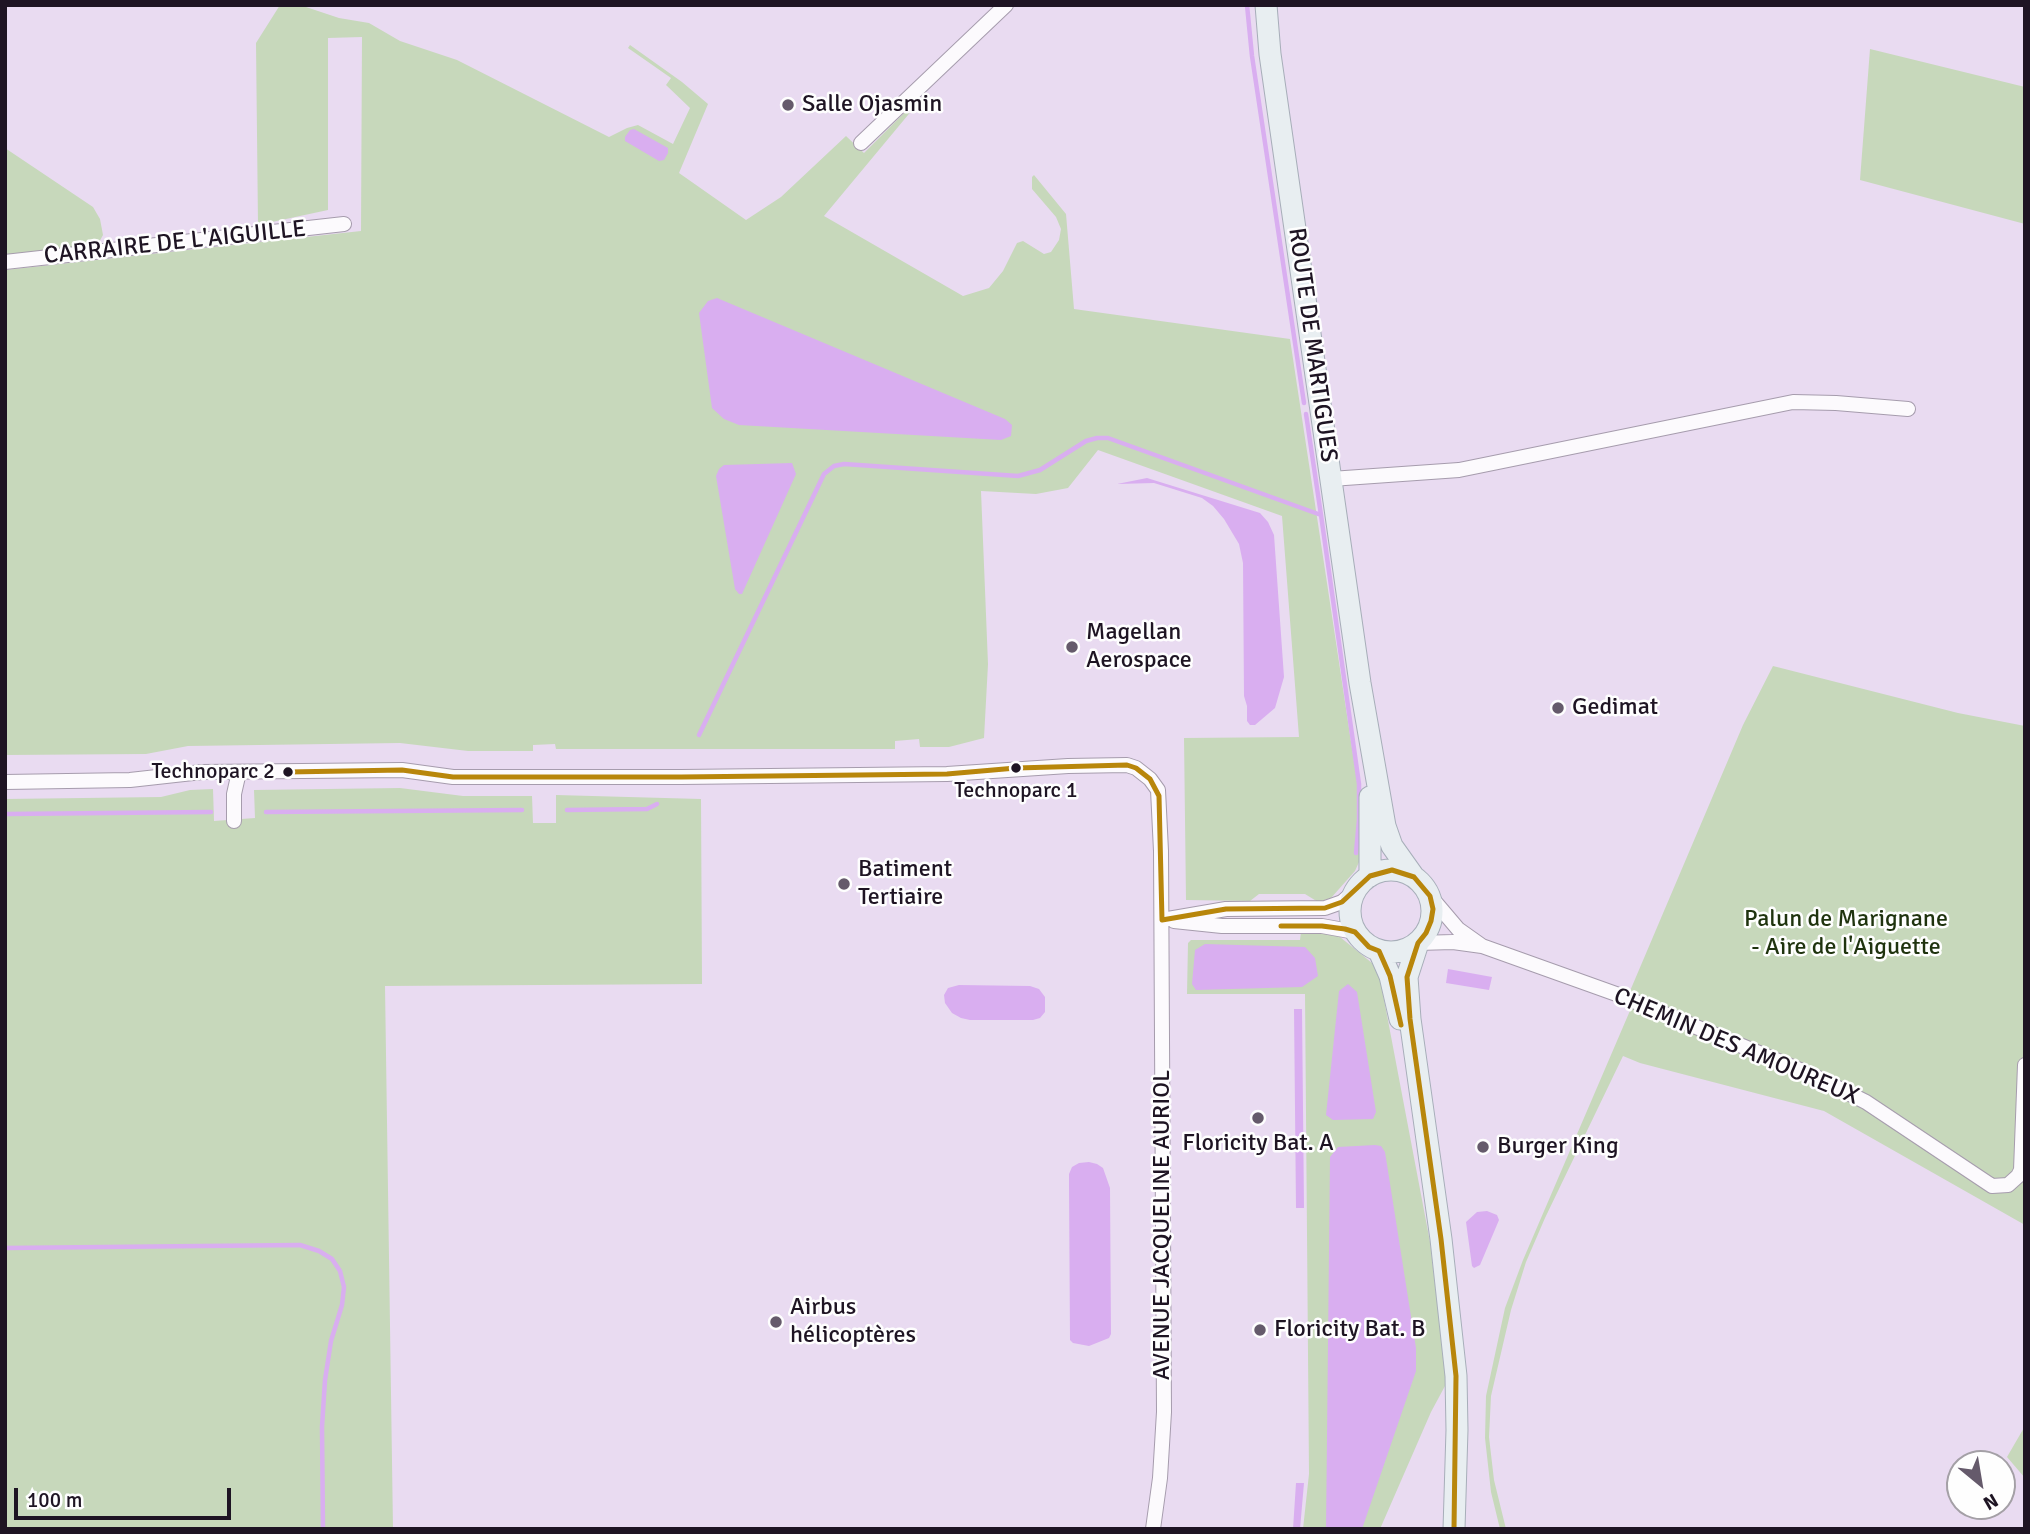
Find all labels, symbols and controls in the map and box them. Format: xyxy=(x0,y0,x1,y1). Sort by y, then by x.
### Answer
place label: Salle Ojasmin xyxy=(802,91,942,119)
marker: Salle Ojasmin xyxy=(780,97,796,113)
street label: CARRAIRE DE L'AIGUILLE xyxy=(43,215,307,271)
street label: ROUTE DE MARTIGUES xyxy=(1281,226,1343,464)
place label: Magellan Aerospace xyxy=(1086,619,1192,675)
marker: Magellan Aerospace xyxy=(1064,639,1080,655)
place label: Gedimat xyxy=(1572,694,1658,722)
marker: Gedimat xyxy=(1550,700,1566,716)
place label: Technoparc 2 xyxy=(152,759,275,785)
marker: Technoparc 1 xyxy=(1009,761,1023,775)
marker: Technoparc 2 xyxy=(281,765,295,779)
place label: Technoparc 1 xyxy=(954,778,1078,804)
place label: Batiment Tertiaire xyxy=(858,856,952,912)
marker: Batiment Tertiaire xyxy=(836,876,852,892)
park label: Palun de Marignane - Aire de l'Aiguette xyxy=(1744,906,1948,962)
street label: CHEMIN DES AMOUREUX xyxy=(1609,982,1863,1112)
street label: AVENUE JACQUELINE AURIOL xyxy=(1149,1070,1177,1380)
marker: Floricity Bat. A xyxy=(1250,1110,1266,1126)
place label: Floricity Bat. A xyxy=(1182,1130,1334,1158)
place label: Burger King xyxy=(1497,1133,1619,1161)
marker: Burger King xyxy=(1475,1139,1491,1155)
place label: Airbus hélicoptères xyxy=(790,1294,916,1350)
marker: Airbus hélicoptères xyxy=(768,1314,784,1330)
place label: Floricity Bat. B xyxy=(1274,1316,1425,1344)
marker: Floricity Bat. B xyxy=(1252,1322,1268,1338)
north arrow xyxy=(1946,1450,2016,1520)
scale bar xyxy=(18,1474,234,1518)
text: 100 m xyxy=(27,1487,82,1513)
text: N xyxy=(1979,1488,2002,1515)

